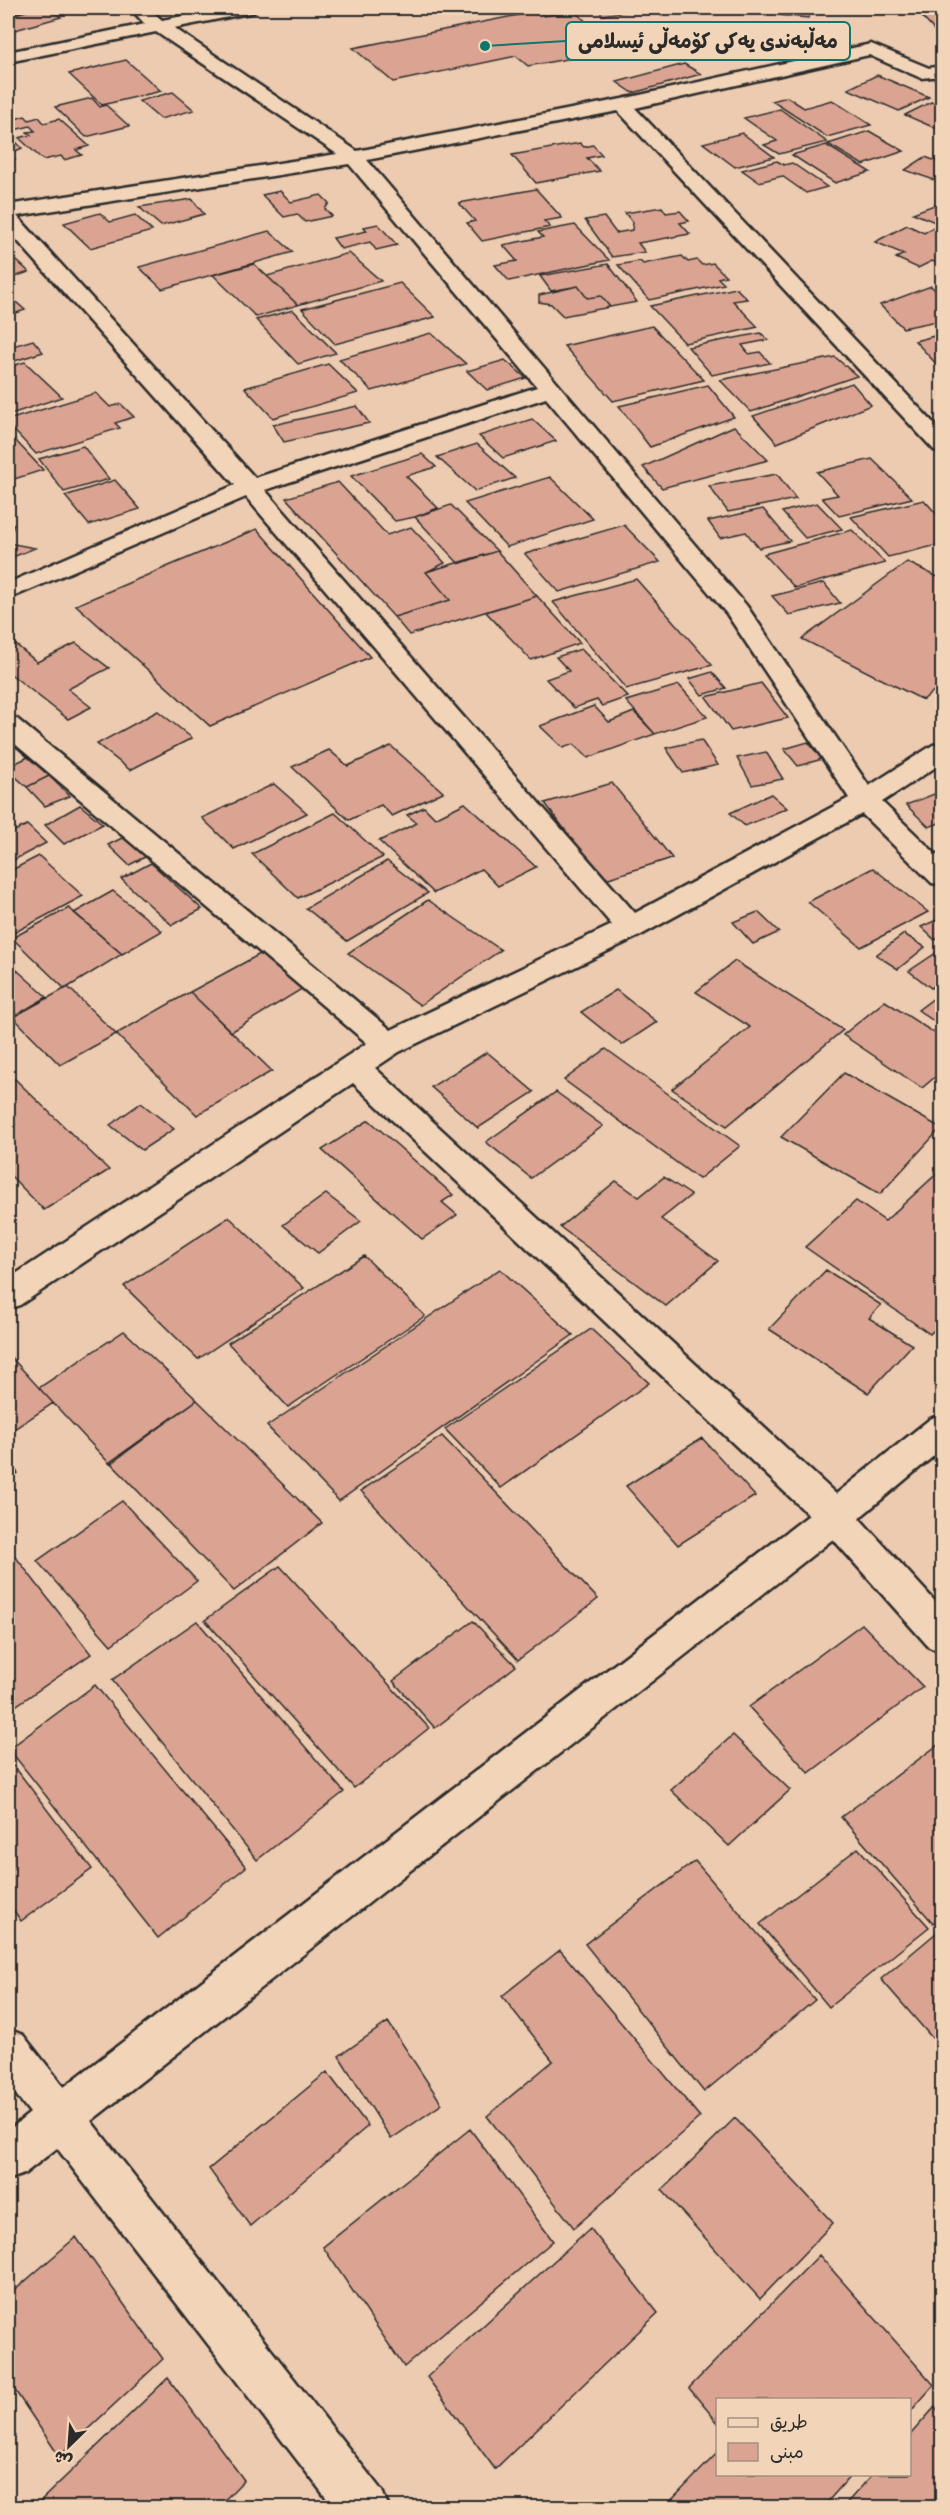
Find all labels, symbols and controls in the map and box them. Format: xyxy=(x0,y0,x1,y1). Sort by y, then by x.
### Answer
callout: مەڵبەندی یەکی کۆمەڵی ئیسلامی xyxy=(566,22,850,60)
text: مەڵبەندی یەکی کۆمەڵی ئیسلامی xyxy=(578,27,838,54)
legend xyxy=(716,2398,911,2476)
text: طريق xyxy=(770,2409,808,2434)
north arrow xyxy=(39,2416,99,2476)
text: مبنى xyxy=(770,2439,804,2464)
text: ش xyxy=(50,2446,75,2473)

